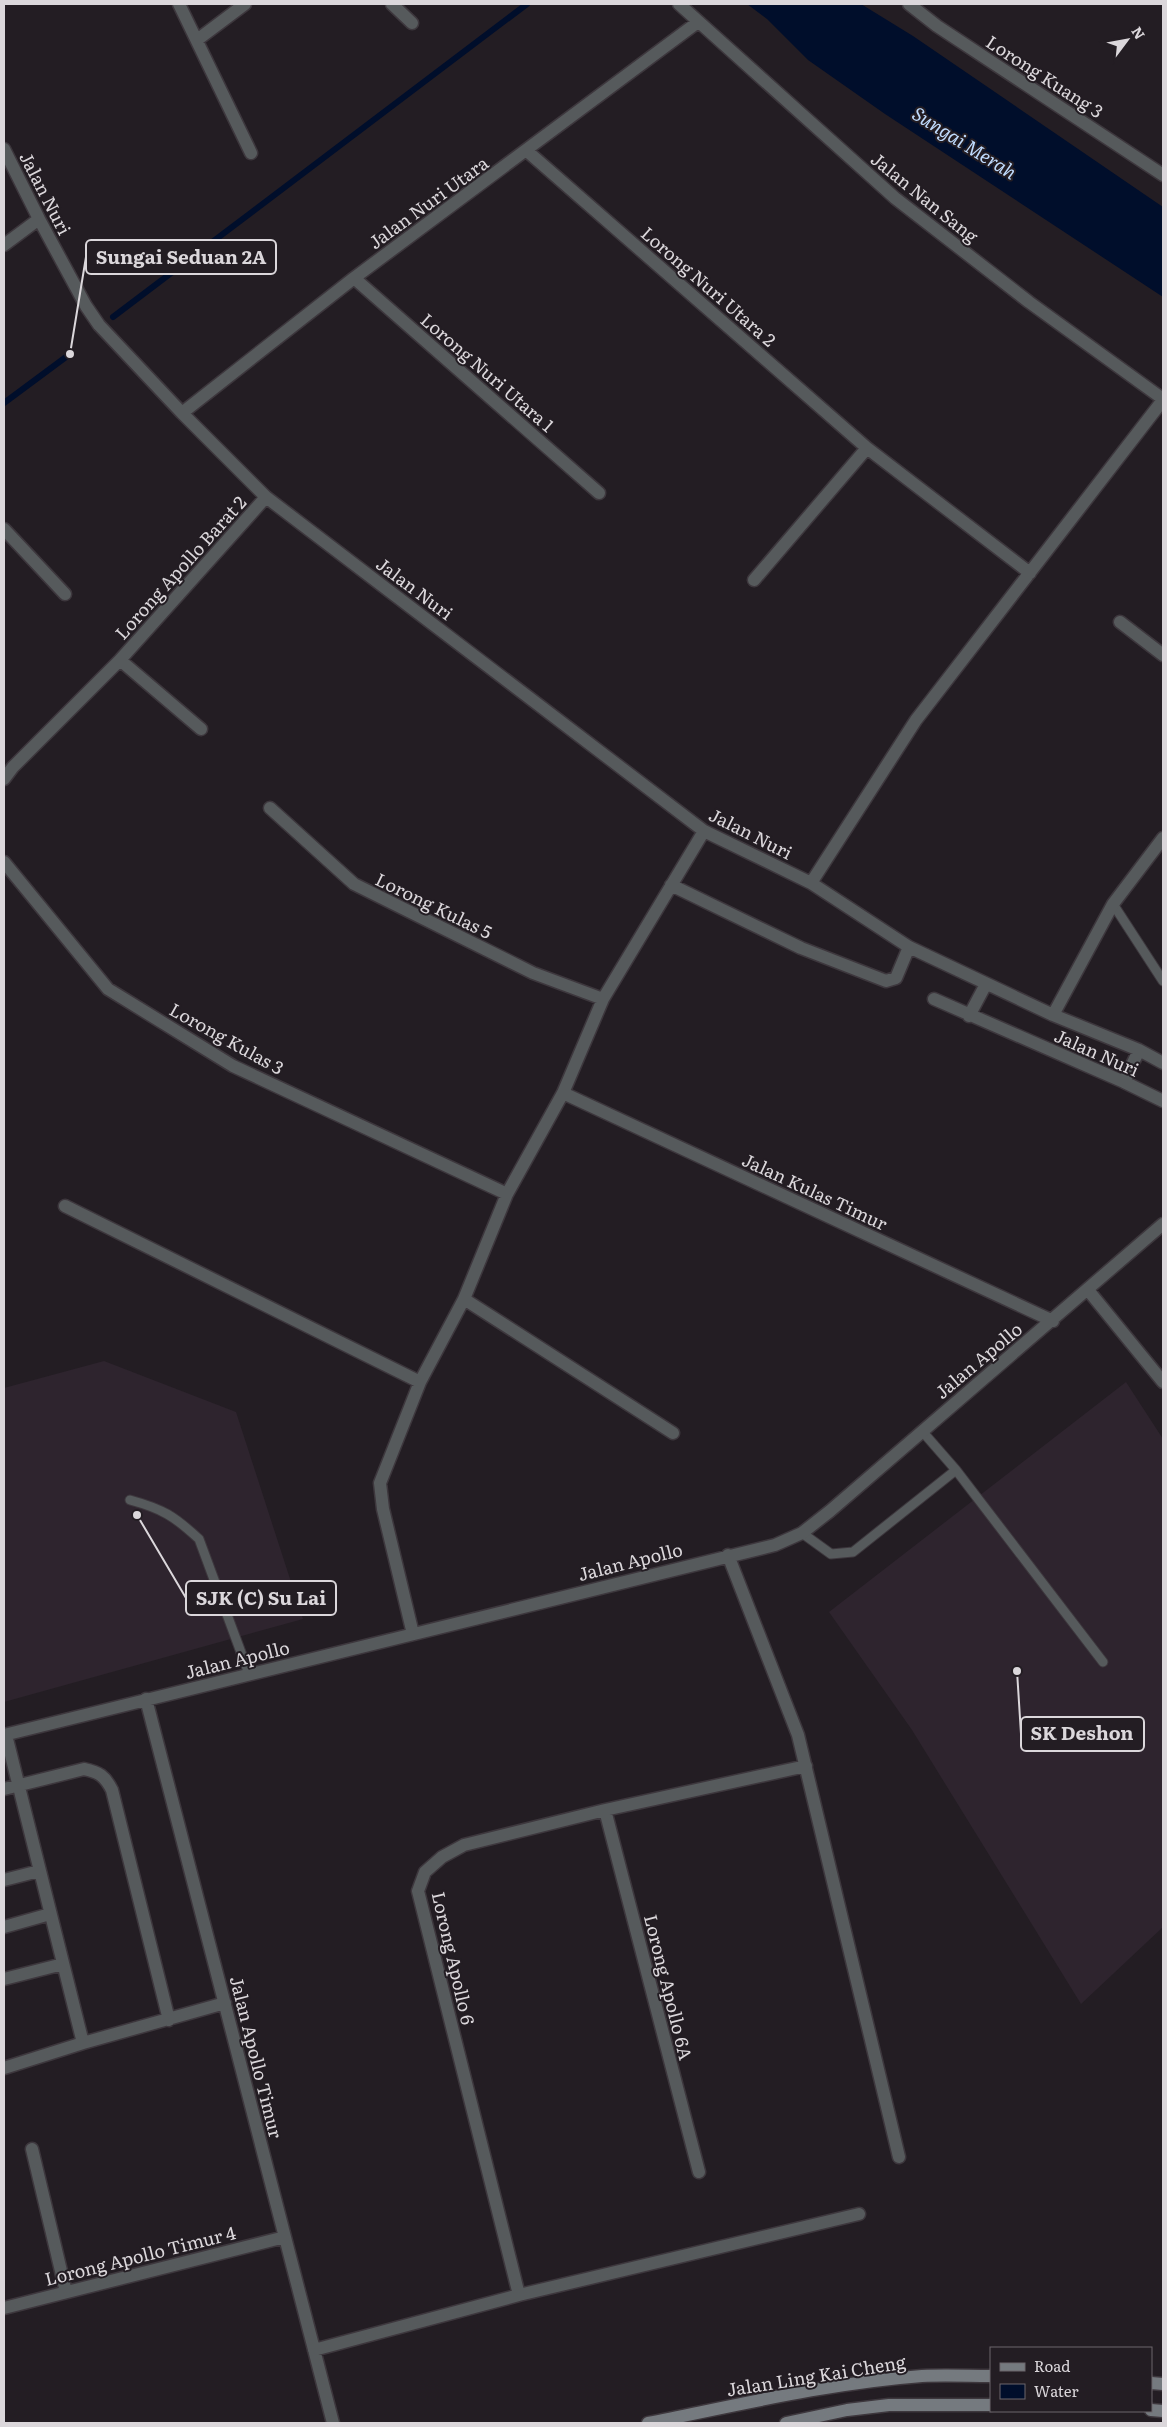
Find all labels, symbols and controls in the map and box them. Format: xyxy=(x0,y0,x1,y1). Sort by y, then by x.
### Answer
north arrow xyxy=(1102,15,1152,65)
text: N xyxy=(1127,22,1151,43)
street label: Lorong Kuang 3 xyxy=(981,28,1109,124)
water label: Sungai Merah xyxy=(907,99,1023,185)
street label: Jalan Nan Sang xyxy=(865,145,985,249)
street label: Jalan Nuri xyxy=(13,147,79,239)
street label: Jalan Nuri Utara xyxy=(362,149,494,255)
street label: Lorong Nuri Utara 2 xyxy=(635,220,783,352)
callout: Sungai Seduan 2A xyxy=(86,240,276,274)
text: Sungai Seduan 2A xyxy=(96,242,267,270)
street label: Lorong Nuri Utara 1 xyxy=(415,306,561,438)
street label: Lorong Apollo Barat 2 xyxy=(108,489,252,645)
street label: Jalan Nuri xyxy=(371,550,459,626)
street label: Jalan Nuri xyxy=(705,800,797,866)
street label: Lorong Kulas 5 xyxy=(371,865,497,945)
street label: Lorong Kulas 3 xyxy=(165,995,289,1081)
street label: Jalan Nuri xyxy=(1050,1021,1144,1083)
street label: Jalan Kulas Timur xyxy=(738,1145,893,1237)
street label: Jalan Apollo xyxy=(928,1315,1028,1405)
street label: Jalan Apollo xyxy=(575,1535,685,1587)
callout: SJK (C) Su Lai xyxy=(186,1581,336,1615)
text: SJK (C) Su Lai xyxy=(196,1583,326,1611)
street label: Jalan Apollo xyxy=(182,1633,292,1685)
callout: SK Deshon xyxy=(1021,1717,1144,1751)
text: SK Deshon xyxy=(1030,1718,1134,1746)
street label: Lorong Apollo 6 xyxy=(426,1889,483,2028)
street label: Lorong Apollo 6A xyxy=(638,1911,700,2063)
street label: Jalan Apollo Timur xyxy=(224,1973,290,2141)
street label: Lorong Apollo Timur 4 xyxy=(42,2218,238,2292)
street label: Jalan Ling Kai Cheng xyxy=(724,2347,908,2402)
legend xyxy=(990,2347,1152,2412)
text: Road xyxy=(1034,2354,1070,2377)
text: Water xyxy=(1034,2379,1079,2402)

